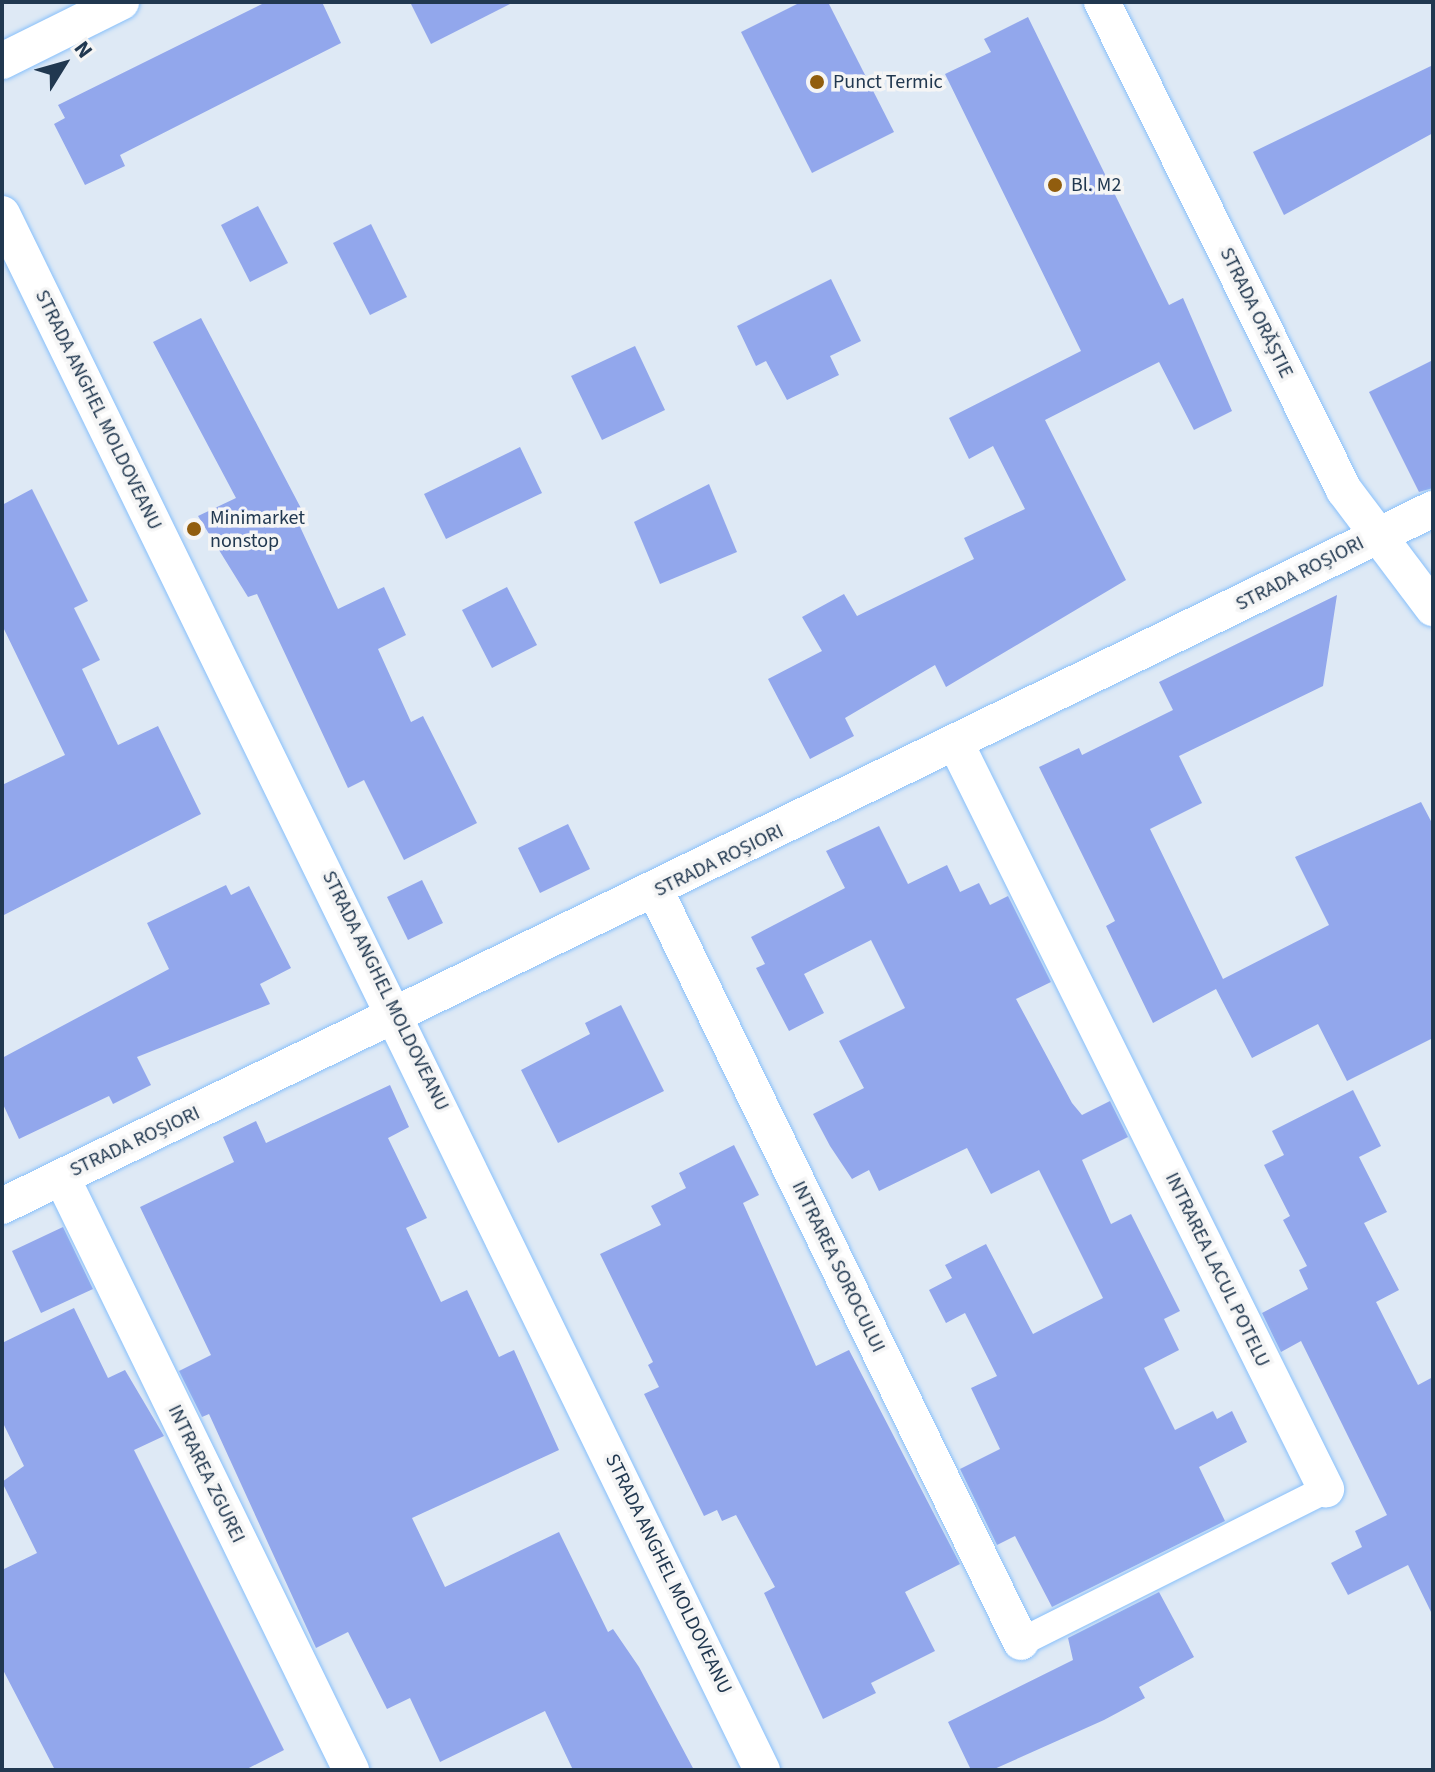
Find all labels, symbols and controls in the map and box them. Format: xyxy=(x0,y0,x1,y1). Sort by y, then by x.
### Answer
north arrow xyxy=(24,24,104,104)
text: N xyxy=(66,34,100,65)
place label: Punct Termic xyxy=(833,70,943,94)
marker: Punct Termic xyxy=(808,73,826,91)
place label: Bl. M2 xyxy=(1071,173,1121,197)
marker: Bl. M2 xyxy=(1046,176,1064,194)
street label: STRADA ORĂȘTIE xyxy=(1214,244,1298,382)
street label: STRADA ANGHEL MOLDOVEANU xyxy=(29,286,167,534)
place label: Minimarket nonstop xyxy=(210,506,305,553)
marker: Minimarket nonstop xyxy=(185,520,203,538)
street label: STRADA ROȘIORI xyxy=(1232,531,1368,617)
street label: STRADA ROȘIORI xyxy=(651,819,787,903)
street label: STRADA ANGHEL MOLDOVEANU xyxy=(316,867,454,1115)
street label: STRADA ROȘIORI xyxy=(66,1101,204,1183)
street label: INTRAREA LACUL POTELU xyxy=(1159,1169,1275,1371)
street label: INTRAREA SOROCULUI xyxy=(786,1177,890,1357)
street label: INTRAREA ZGUREI xyxy=(162,1401,250,1547)
street label: STRADA ANGHEL MOLDOVEANU xyxy=(599,1450,737,1698)

